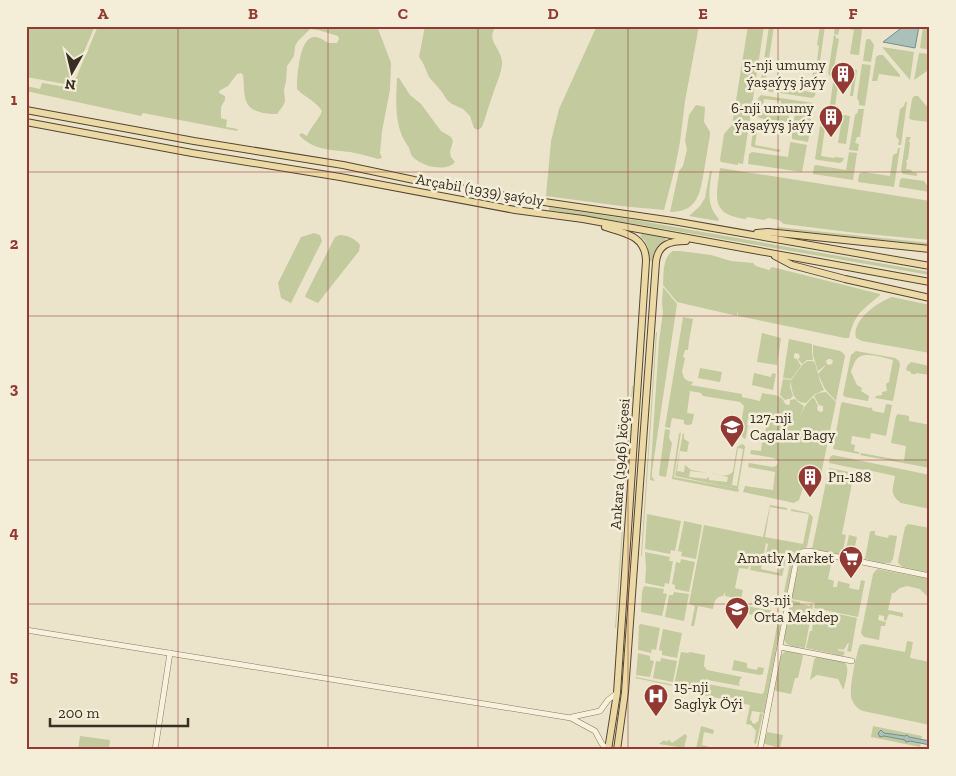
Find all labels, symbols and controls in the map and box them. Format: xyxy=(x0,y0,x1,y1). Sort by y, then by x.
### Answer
text: A xyxy=(98,4,109,23)
text: B xyxy=(248,4,258,23)
text: C xyxy=(398,4,408,23)
text: D xyxy=(547,4,559,23)
text: E xyxy=(698,4,708,23)
text: F xyxy=(848,4,858,23)
north arrow xyxy=(48,48,98,98)
place label: 5-nji umumy ýaşaýyş jaýy xyxy=(744,56,826,91)
building icon: 5-nji umumy ýaşaýyş jaýy xyxy=(830,61,856,95)
text: N xyxy=(63,75,77,94)
text: 1 xyxy=(11,90,18,109)
place label: 6-nji umumy ýaşaýyş jaýy xyxy=(731,99,814,134)
building icon: 6-nji umumy ýaşaýyş jaýy xyxy=(818,104,844,138)
street label: Arçabil (1939) şaýoly xyxy=(414,170,546,210)
text: 2 xyxy=(10,234,19,253)
text: 3 xyxy=(10,379,19,398)
street label: Ankara (1946) köçesi xyxy=(606,398,634,530)
place label: 127-nji Cagalar Bagy xyxy=(750,409,836,444)
school or university icon: 127-nji Cagalar Bagy xyxy=(719,414,745,448)
building icon: Рп-188 xyxy=(797,464,823,498)
place label: Рп-188 xyxy=(828,468,871,486)
text: 4 xyxy=(9,523,19,542)
supermarket icon: Amatly Market xyxy=(838,545,864,579)
place label: Amatly Market xyxy=(737,549,834,567)
place label: 83-nji Orta Mekdep xyxy=(754,591,839,626)
school or university icon: 83-nji Orta Mekdep xyxy=(724,596,750,630)
text: 5 xyxy=(10,667,18,686)
place label: 15-nji Saglyk Öýi xyxy=(674,678,743,713)
hospital icon: 15-nji Saglyk Öýi xyxy=(643,683,669,717)
scale bar xyxy=(50,696,188,728)
text: 200 m xyxy=(58,704,99,722)

